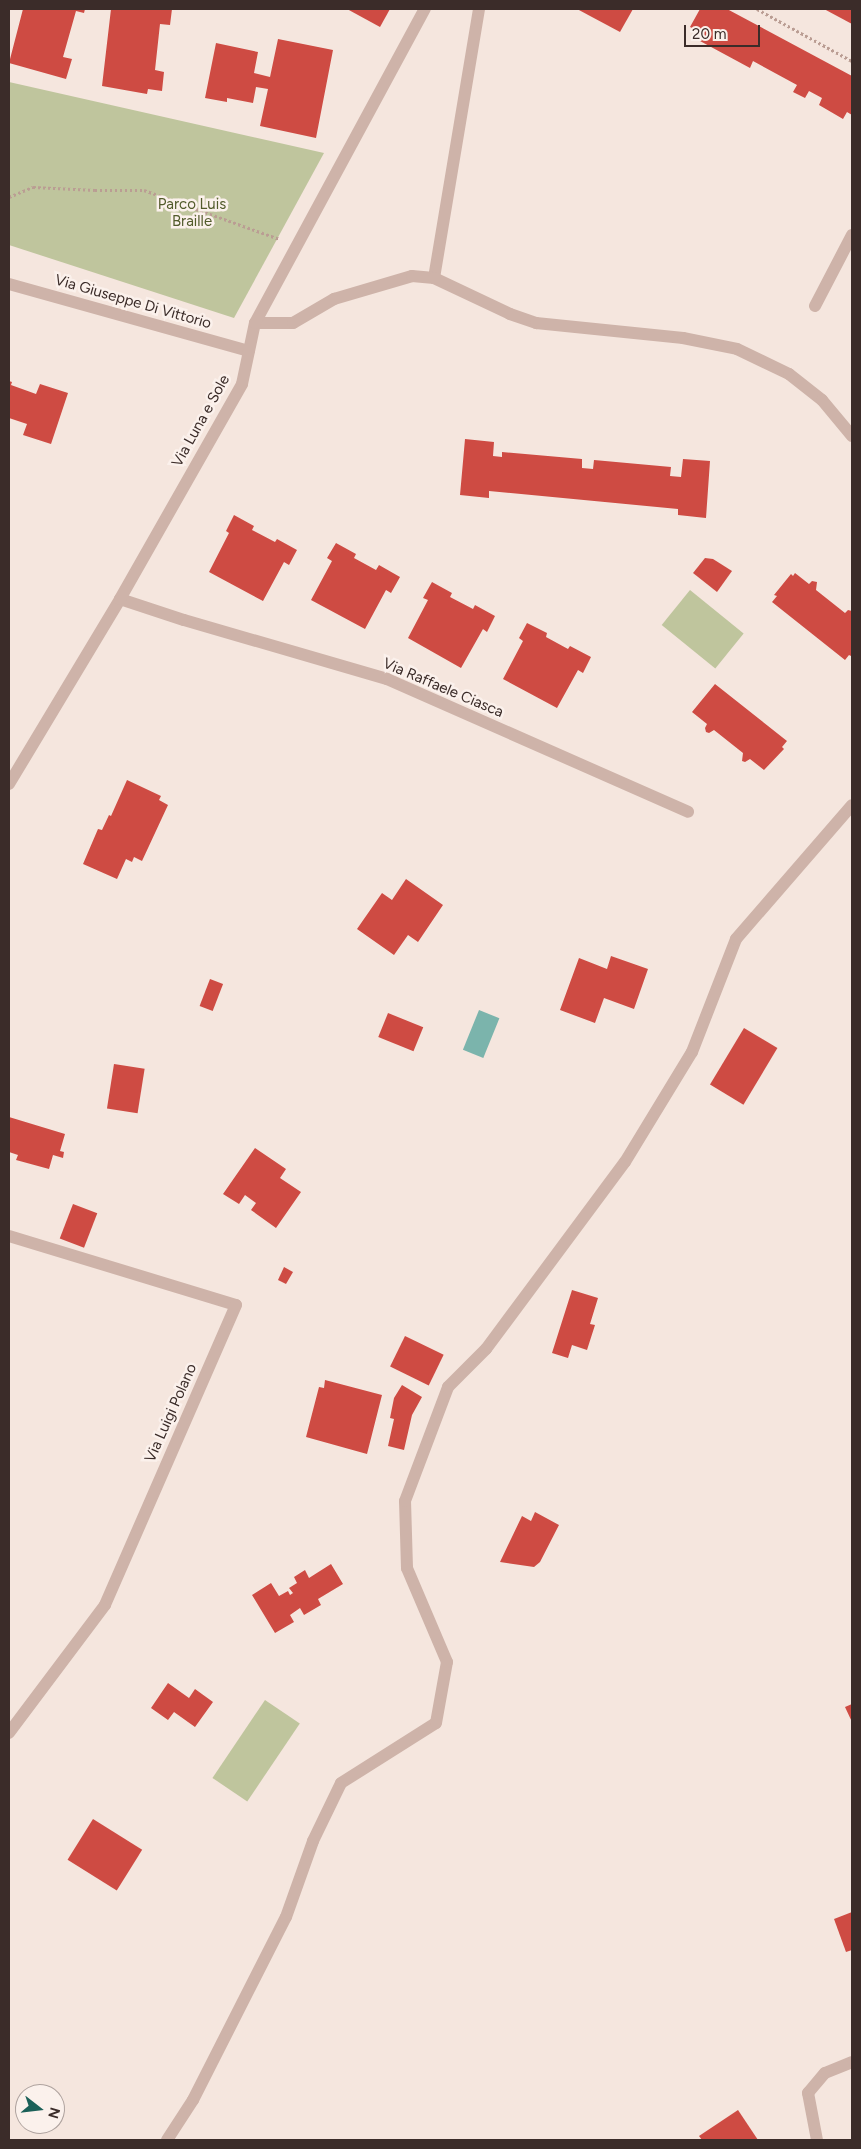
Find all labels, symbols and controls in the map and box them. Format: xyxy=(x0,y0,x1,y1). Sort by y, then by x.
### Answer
scale bar xyxy=(686,15,762,47)
text: 20 m xyxy=(692,25,726,43)
park label: Parco Luis Braille xyxy=(158,195,226,230)
street label: Via Giuseppe Di Vittorio xyxy=(53,271,213,333)
street label: Via Luna e Sole xyxy=(168,372,234,470)
street label: Via Raffaele Ciasca xyxy=(380,655,506,721)
street label: Via Luigi Polano xyxy=(141,1361,201,1465)
north arrow xyxy=(15,2084,65,2134)
text: N xyxy=(44,2105,64,2121)

